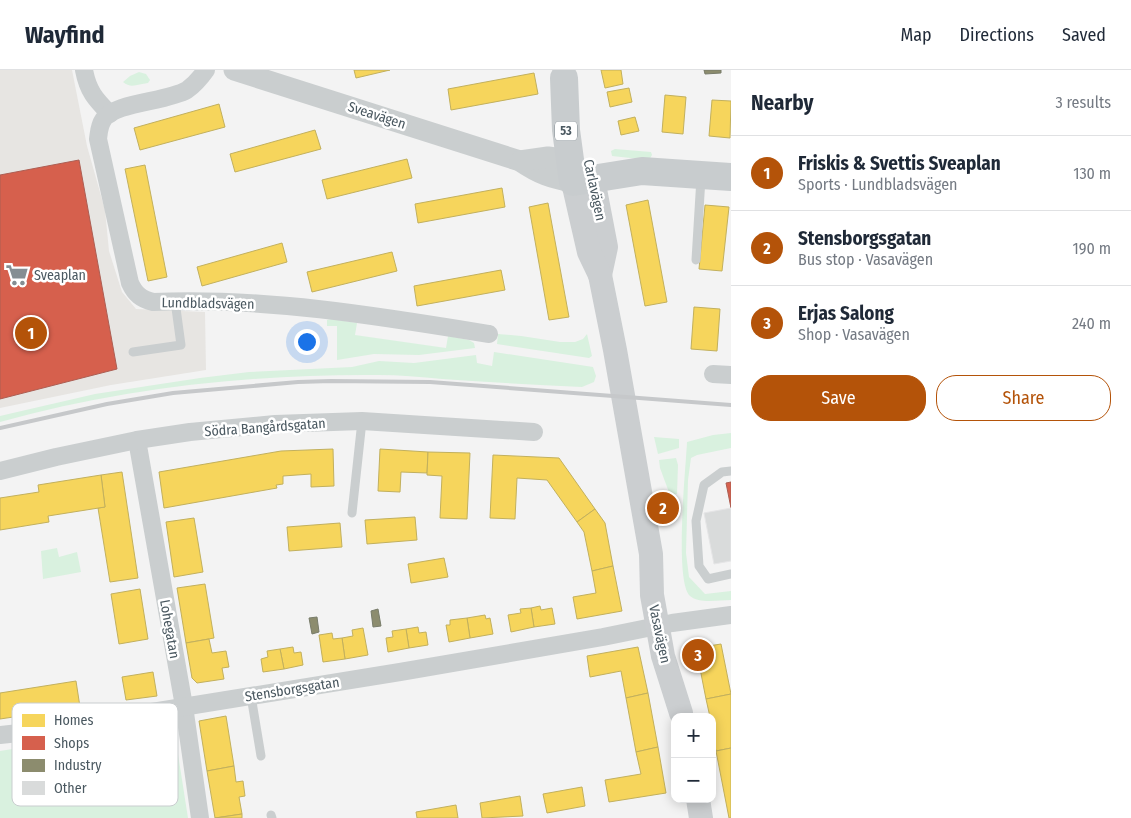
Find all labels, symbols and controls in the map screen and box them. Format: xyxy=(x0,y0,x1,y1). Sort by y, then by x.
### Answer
text: Wayfind xyxy=(25,21,105,49)
text: Map xyxy=(900,24,932,46)
text: Directions xyxy=(960,24,1034,46)
text: Saved xyxy=(1062,24,1106,46)
text: Nearby xyxy=(751,90,813,116)
text: 3 results xyxy=(1055,93,1111,112)
street label: Sveavägen xyxy=(346,98,408,133)
road number: 53 xyxy=(555,121,577,140)
text: Friskis & Svettis Sveaplan xyxy=(798,152,1001,175)
street label: Carlavägen xyxy=(580,158,609,222)
text: 1 xyxy=(764,164,770,183)
text: 130 m xyxy=(1073,164,1111,183)
text: Sports · Lundbladsvägen xyxy=(798,175,958,194)
text: Stensborgsgatan xyxy=(798,227,931,250)
text: 2 xyxy=(763,239,771,258)
text: 190 m xyxy=(1073,239,1111,258)
text: Bus stop · Vasavägen xyxy=(798,250,933,269)
supermarket icon: Sveaplan xyxy=(4,262,30,288)
place label: Sveaplan xyxy=(34,267,86,284)
street label: Lundbladsvägen xyxy=(161,294,255,313)
text: Erjas Salong xyxy=(798,302,894,325)
pin: 1 xyxy=(15,314,47,352)
text: 3 xyxy=(763,314,771,333)
text: 240 m xyxy=(1072,314,1111,333)
text: Shop · Vasavägen xyxy=(798,325,910,344)
your location xyxy=(294,329,320,355)
button: Save xyxy=(751,375,926,421)
button: Share xyxy=(936,375,1111,421)
street label: Södra Bangårdsgatan xyxy=(204,415,326,440)
pin: 2 xyxy=(647,489,679,527)
street label: Lohegatan xyxy=(156,598,183,660)
street label: Vasavägen xyxy=(645,603,674,665)
pin: 3 xyxy=(682,636,714,674)
street label: Stensborgsgatan xyxy=(244,674,341,705)
legend xyxy=(12,703,178,806)
text: Homes xyxy=(54,712,94,729)
map controls xyxy=(671,713,716,803)
button: + xyxy=(671,713,716,758)
text: Shops xyxy=(54,735,89,752)
text: Industry xyxy=(54,757,102,774)
button: − xyxy=(671,758,716,803)
text: Other xyxy=(54,780,87,797)

